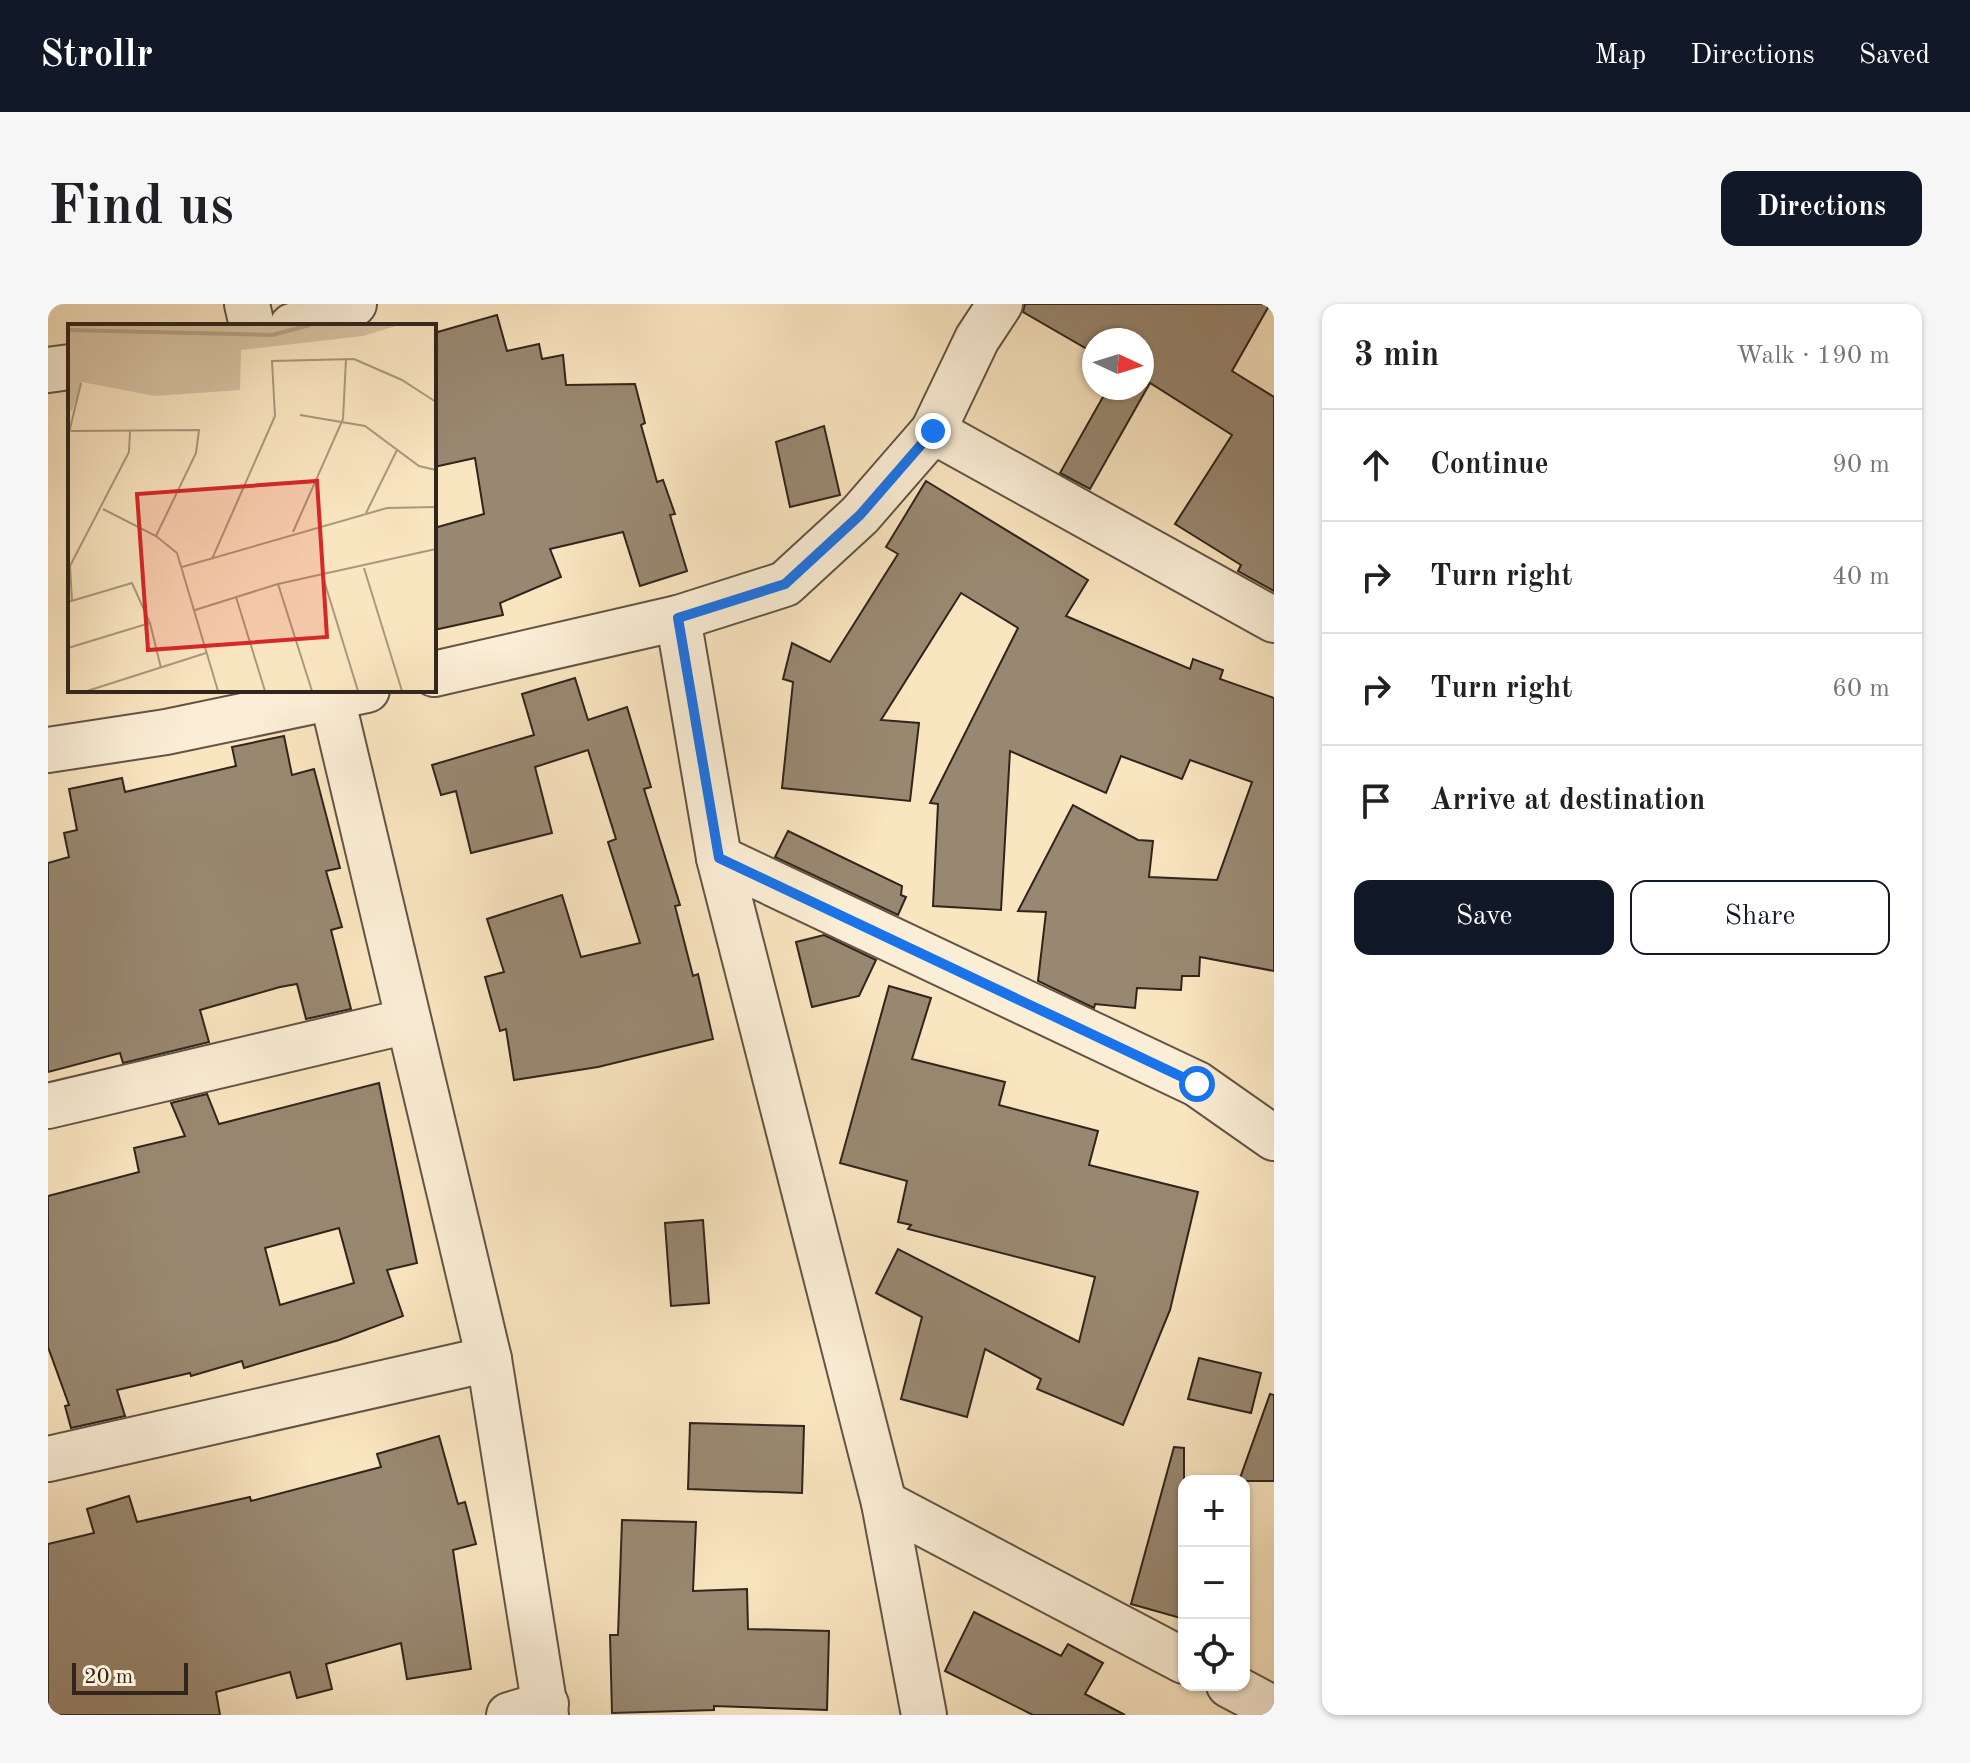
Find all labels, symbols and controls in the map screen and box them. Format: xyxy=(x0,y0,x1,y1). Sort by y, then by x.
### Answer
text: Strollr xyxy=(40,37,153,75)
text: Map xyxy=(1594,42,1646,70)
text: Directions xyxy=(1690,42,1815,70)
text: Saved xyxy=(1859,42,1930,70)
button: Directions xyxy=(1721,171,1922,246)
text: Find us xyxy=(48,180,234,236)
inset map xyxy=(68,324,436,692)
north arrow xyxy=(1082,328,1154,400)
text: 3 min xyxy=(1354,339,1439,373)
text: Walk · 190 m xyxy=(1736,343,1890,369)
route end xyxy=(915,413,951,449)
icon: ahead xyxy=(1354,443,1398,487)
text: Continue xyxy=(1430,450,1549,480)
text: 90 m xyxy=(1832,452,1890,478)
icon: right xyxy=(1354,555,1398,599)
text: Turn right xyxy=(1430,562,1572,592)
text: 40 m xyxy=(1832,564,1890,590)
icon: right xyxy=(1354,667,1398,711)
text: Turn right xyxy=(1430,674,1572,704)
text: 60 m xyxy=(1832,676,1890,702)
icon: arrive xyxy=(1354,779,1398,823)
text: Arrive at destination xyxy=(1430,786,1705,816)
button: Save xyxy=(1354,880,1614,955)
button: Share xyxy=(1630,880,1890,955)
route start xyxy=(1179,1066,1215,1102)
map controls xyxy=(1178,1475,1250,1691)
button: + xyxy=(1178,1475,1250,1547)
button: − xyxy=(1178,1547,1250,1619)
button: locate xyxy=(1178,1619,1250,1691)
scale bar xyxy=(72,1659,188,1695)
text: 20 m xyxy=(84,1666,133,1688)

